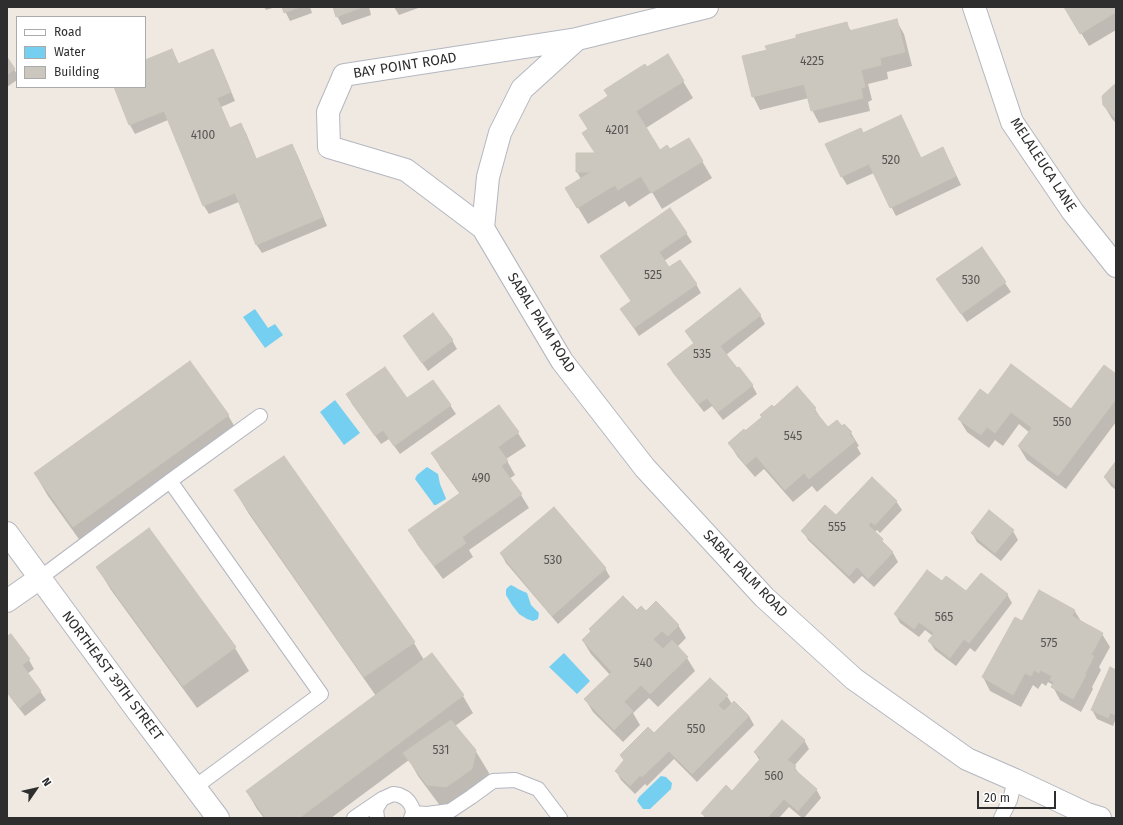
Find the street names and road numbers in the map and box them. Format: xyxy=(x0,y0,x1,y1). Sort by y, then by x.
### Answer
street label: BAY POINT ROAD xyxy=(352,50,458,82)
street label: MELALEUCA LANE xyxy=(1006,115,1080,215)
street label: SABAL PALM ROAD xyxy=(504,270,578,376)
street label: SABAL PALM ROAD xyxy=(699,527,791,621)
street label: NORTHEAST 39TH STREET xyxy=(58,608,166,744)

